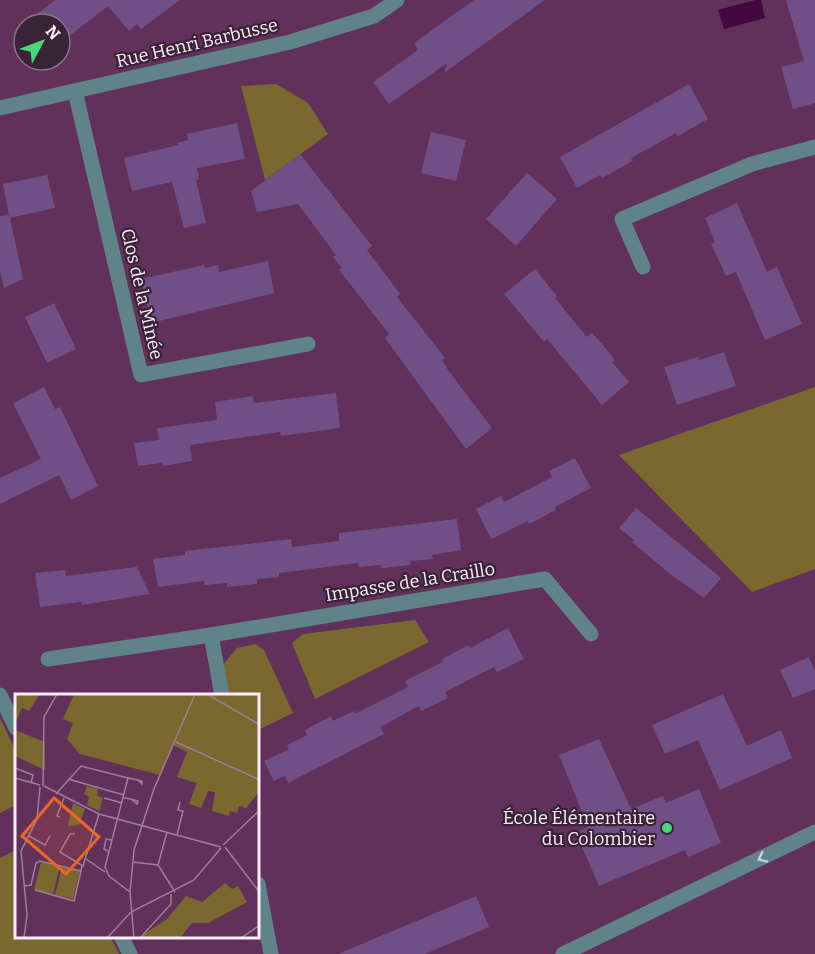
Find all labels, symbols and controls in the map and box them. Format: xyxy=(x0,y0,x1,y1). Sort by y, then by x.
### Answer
north arrow xyxy=(12,12,72,72)
street label: Rue Henri Barbusse xyxy=(114,14,280,72)
text: N xyxy=(42,22,64,43)
street label: Clos de la Minée xyxy=(116,226,168,362)
street label: Impasse de la Craillo xyxy=(324,558,496,606)
inset map xyxy=(15,694,260,939)
place label: École Élémentaire du Colombier xyxy=(503,806,655,850)
marker: École Élémentaire du Colombier xyxy=(660,821,674,835)
one-way arrow xyxy=(758,850,769,862)

